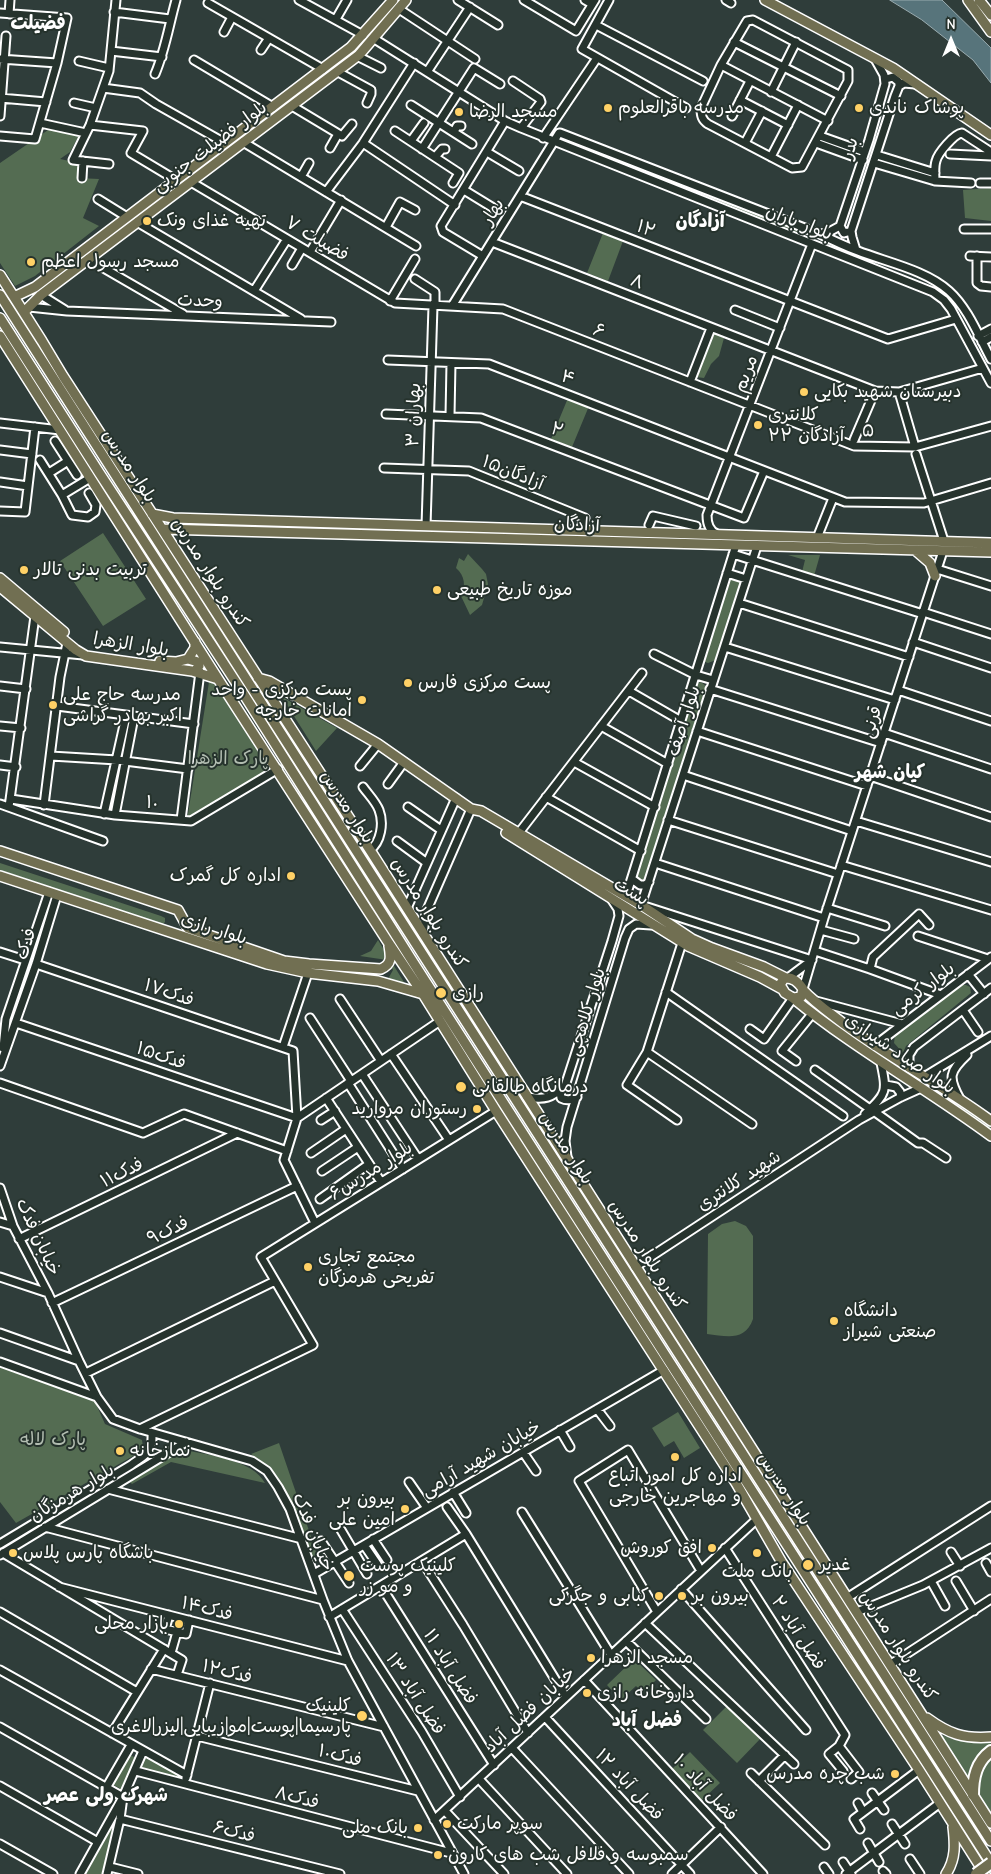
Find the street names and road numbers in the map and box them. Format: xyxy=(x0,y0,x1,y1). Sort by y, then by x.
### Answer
street label: بلوار فضیلت جنوبی xyxy=(148,97,272,197)
street label: بدر xyxy=(836,135,864,161)
street label: بهار xyxy=(477,195,509,229)
street label: بلوار باران xyxy=(763,200,835,246)
street label: فضیلت ۷ xyxy=(281,212,353,266)
street label: ۱۲ xyxy=(633,216,659,242)
street label: ۸ xyxy=(627,270,647,294)
street label: وحدت xyxy=(177,289,223,313)
street label: ۶ xyxy=(590,319,608,343)
street label: مریم xyxy=(729,352,763,396)
street label: ۴ xyxy=(558,365,578,391)
street label: بهاران ۳ xyxy=(402,383,426,447)
street label: ۲ xyxy=(547,418,567,442)
street label: ۵ xyxy=(862,420,874,442)
street label: بلوار مدرس xyxy=(97,425,161,507)
street label: آزادگان۱۵ xyxy=(479,451,547,495)
street label: آزادگان xyxy=(554,513,600,537)
street label: کندرو بلوار مدرس xyxy=(166,514,254,632)
street label: بلوار الزهرا xyxy=(92,628,170,662)
street label: بلوار آصف xyxy=(663,683,705,759)
street label: قرنی xyxy=(857,703,887,741)
street label: بلوار مدرس xyxy=(315,766,379,848)
street label: ۱۰ xyxy=(145,792,159,814)
street label: کندرو بلوار مدرس xyxy=(386,854,472,972)
street label: پست xyxy=(610,873,652,911)
street label: بلوار رازی xyxy=(178,908,250,950)
street label: فدک xyxy=(11,925,41,963)
street label: بلوار کرمی xyxy=(887,958,959,1020)
street label: بلوار کلاهچی xyxy=(563,965,611,1059)
street label: فدک۱۷ xyxy=(141,974,197,1012)
street label: بلوار صیاد شیرازی xyxy=(841,1009,959,1099)
street label: فدک۱۵ xyxy=(133,1037,189,1075)
street label: بلوار مدرس xyxy=(534,1107,598,1189)
street label: بلوار مدرس۶ xyxy=(325,1137,417,1205)
street label: شهید کلانتری xyxy=(693,1146,785,1216)
street label: فدک۱۱ xyxy=(97,1153,147,1193)
street label: خیابان فدک xyxy=(11,1195,65,1279)
street label: کندرو بلوار مدرس xyxy=(603,1196,691,1314)
street label: فدک۹ xyxy=(144,1212,192,1250)
street label: خیابان شهید آرامی xyxy=(418,1416,544,1502)
street label: بلوار مدرس xyxy=(752,1448,816,1530)
street label: بلوار هرمزگان xyxy=(26,1459,118,1527)
street label: خیابان فدک xyxy=(288,1490,338,1574)
street label: کندرو بلوار مدرس xyxy=(854,1587,942,1705)
street label: فدک۱۴ xyxy=(179,1592,235,1626)
street label: فضل آباد ۲ xyxy=(766,1592,830,1674)
street label: فضل آباد ۱۱ xyxy=(418,1625,482,1709)
street label: فضل آباد ۱۳ xyxy=(381,1649,449,1739)
street label: فدک۱۲ xyxy=(200,1655,254,1689)
street label: خیابان فضل آباد xyxy=(480,1662,580,1758)
street label: فدک۱۰ xyxy=(316,1740,364,1772)
street label: فضل آباد ۱۲ xyxy=(590,1745,668,1825)
street label: فضل آباد ۱۰ xyxy=(668,1750,742,1826)
street label: فدک۸ xyxy=(273,1782,321,1814)
street label: فدک۶ xyxy=(211,1816,257,1848)

